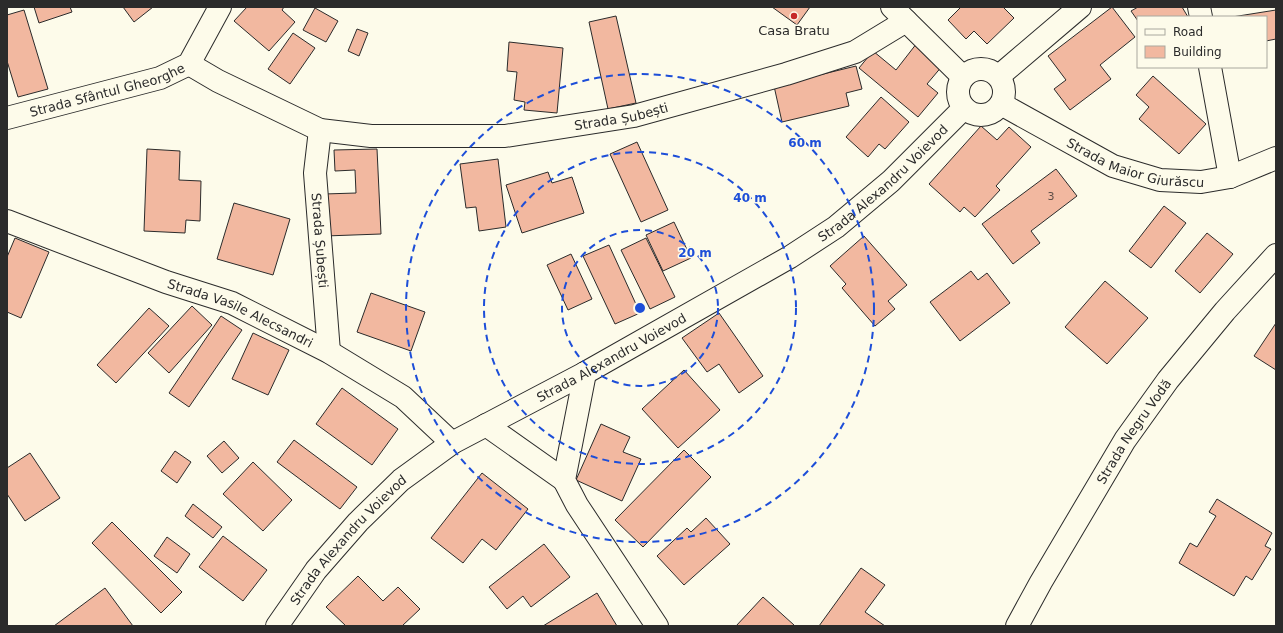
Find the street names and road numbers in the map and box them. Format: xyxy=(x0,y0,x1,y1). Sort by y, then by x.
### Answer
street label: Strada Sfântul Gheorghe xyxy=(28,60,187,120)
street label: Strada Șubești xyxy=(573,100,670,133)
street label: Strada Alexandru Voievod xyxy=(815,122,951,245)
street label: Strada Maior Giurăscu xyxy=(1064,135,1205,190)
street label: Strada Șubești xyxy=(309,192,331,289)
street label: Strada Vasile Alecsandri xyxy=(166,276,315,351)
street label: Strada Alexandru Voievod xyxy=(534,310,689,405)
street label: Strada Negru Vodă xyxy=(1094,376,1174,487)
street label: Strada Alexandru Voievod xyxy=(287,472,409,608)

